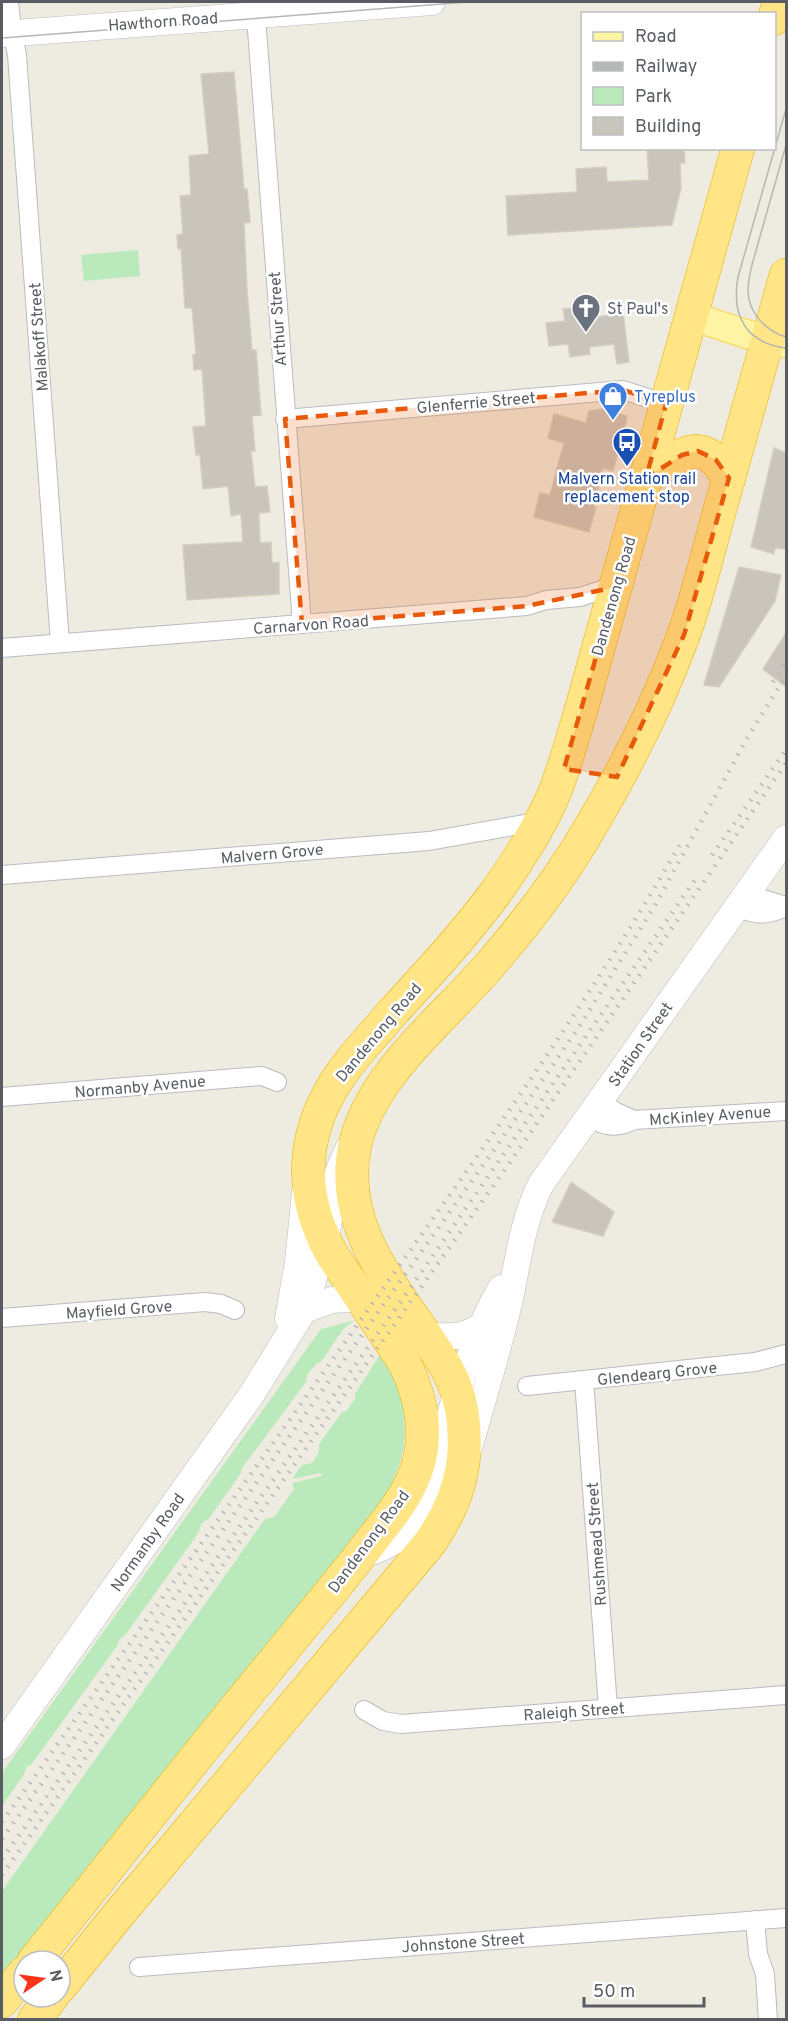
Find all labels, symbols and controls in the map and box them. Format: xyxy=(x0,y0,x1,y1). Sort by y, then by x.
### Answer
street label: Hawthorn Road xyxy=(107,9,219,37)
legend xyxy=(581,12,776,150)
text: Road xyxy=(635,26,677,49)
text: Railway xyxy=(635,56,697,79)
text: Park xyxy=(635,86,672,109)
text: Building xyxy=(635,116,701,139)
street label: Arthur Street xyxy=(266,271,292,367)
street label: Malakoff Street xyxy=(26,282,54,392)
church icon: St Paul's xyxy=(570,292,602,334)
place label: St Paul's xyxy=(607,300,669,320)
shop icon: Tyreplus xyxy=(597,380,629,422)
place label: Tyreplus xyxy=(634,388,696,408)
street label: Glenferrie Street xyxy=(416,389,537,419)
bus stop icon: Malvern Station rail replacement stop xyxy=(611,426,643,468)
place label: Malvern Station rail replacement stop xyxy=(558,470,696,508)
street label: Dandenong Road xyxy=(588,534,642,659)
street label: Carnarvon Road xyxy=(253,612,370,640)
street label: Malvern Grove xyxy=(220,841,324,869)
street label: Dandenong Road xyxy=(332,980,427,1087)
street label: Station Street xyxy=(605,999,678,1091)
street label: Normanby Avenue xyxy=(74,1072,207,1104)
street label: McKinley Avenue xyxy=(649,1103,772,1131)
street label: Mayfield Grove xyxy=(65,1297,173,1325)
street label: Glendearg Grove xyxy=(596,1359,718,1391)
street label: Rushmead Street xyxy=(584,1481,612,1606)
street label: Dandenong Road xyxy=(324,1487,415,1598)
street label: Normanby Road xyxy=(107,1490,190,1596)
street label: Raleigh Street xyxy=(523,1699,626,1727)
street label: Johnstone Street xyxy=(401,1930,526,1958)
north arrow xyxy=(12,1949,72,2009)
text: N xyxy=(44,1968,66,1984)
scale bar xyxy=(584,1970,704,2008)
text: 50 m xyxy=(593,1981,635,2004)

